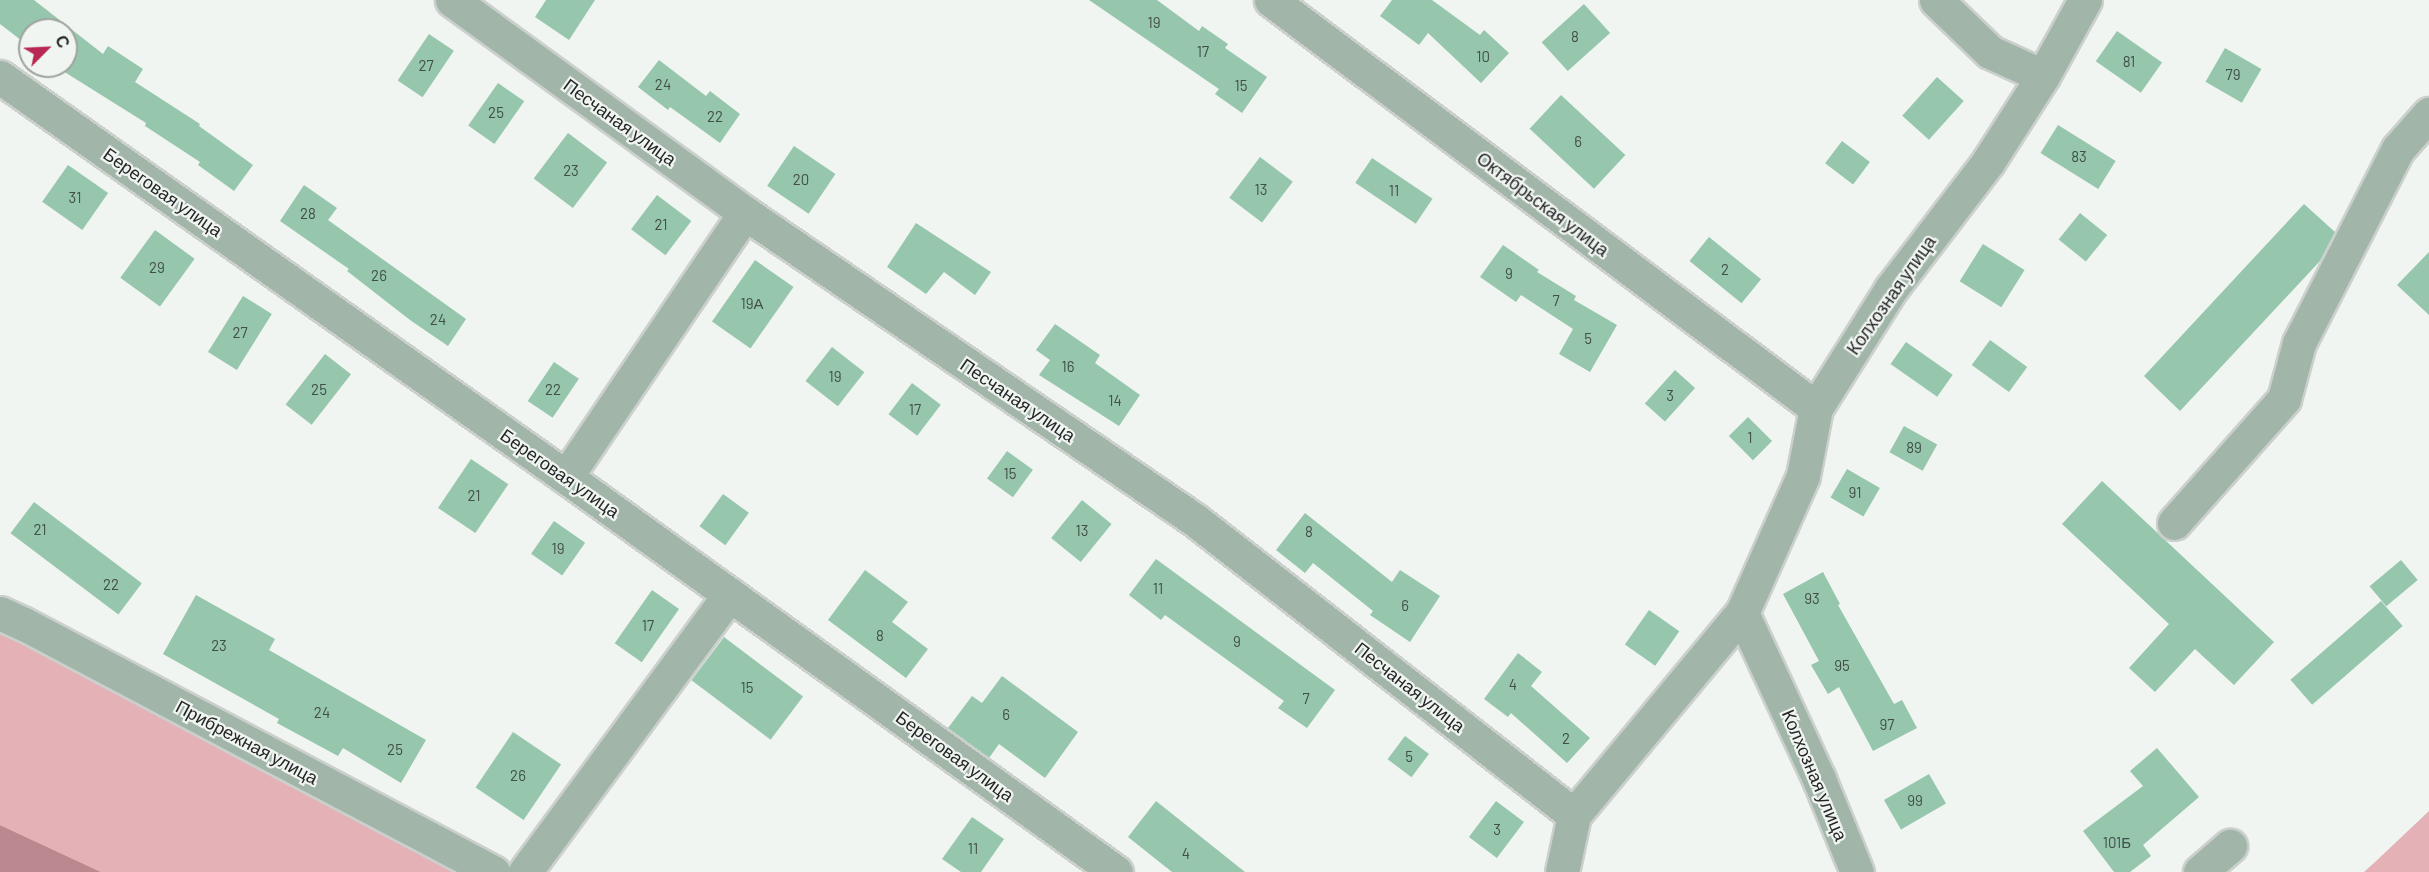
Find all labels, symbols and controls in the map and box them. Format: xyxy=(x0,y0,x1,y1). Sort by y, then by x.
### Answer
house number: 19 xyxy=(1147,14,1161,32)
north arrow xyxy=(18,18,78,78)
house number: 8 xyxy=(1571,28,1579,46)
text: С xyxy=(52,32,74,50)
house number: 17 xyxy=(1197,43,1209,61)
house number: 10 xyxy=(1476,48,1490,66)
house number: 81 xyxy=(2123,53,2135,71)
house number: 27 xyxy=(418,57,434,75)
house number: 79 xyxy=(2226,66,2240,84)
street label: Песчаная улица xyxy=(559,74,681,170)
house number: 24 xyxy=(655,76,671,94)
house number: 15 xyxy=(1235,77,1247,95)
house number: 25 xyxy=(488,104,504,122)
house number: 22 xyxy=(707,108,723,126)
house number: 6 xyxy=(1574,133,1582,151)
street label: Береговая улица xyxy=(99,143,227,241)
street label: Октябрьская улица xyxy=(1473,147,1613,261)
house number: 83 xyxy=(2071,148,2087,166)
house number: 23 xyxy=(563,162,579,180)
house number: 20 xyxy=(793,171,809,189)
house number: 13 xyxy=(1255,181,1267,199)
house number: 11 xyxy=(1389,182,1399,200)
house number: 31 xyxy=(69,189,81,207)
house number: 28 xyxy=(300,205,316,223)
house number: 21 xyxy=(654,216,668,234)
street label: Колхозная улица xyxy=(1842,231,1940,359)
house number: 29 xyxy=(149,259,165,277)
house number: 2 xyxy=(1721,261,1729,279)
house number: 9 xyxy=(1505,265,1513,283)
house number: 26 xyxy=(371,267,387,285)
house number: 7 xyxy=(1552,292,1560,310)
house number: 19А xyxy=(740,295,764,313)
house number: 24 xyxy=(430,311,446,329)
house number: 27 xyxy=(232,324,248,342)
house number: 5 xyxy=(1584,330,1592,348)
street label: Песчаная улица xyxy=(956,354,1080,446)
house number: 16 xyxy=(1062,358,1074,376)
house number: 19 xyxy=(828,368,842,386)
house number: 25 xyxy=(311,381,327,399)
house number: 22 xyxy=(545,381,561,399)
house number: 3 xyxy=(1666,387,1674,405)
house number: 14 xyxy=(1108,392,1122,410)
house number: 17 xyxy=(909,401,921,419)
street label: Береговая улица xyxy=(496,424,624,522)
house number: 1 xyxy=(1747,429,1753,447)
house number: 89 xyxy=(1906,439,1922,457)
house number: 15 xyxy=(1004,465,1016,483)
house number: 91 xyxy=(1849,484,1861,502)
house number: 21 xyxy=(467,487,481,505)
house number: 21 xyxy=(33,521,47,539)
house number: 13 xyxy=(1076,522,1088,540)
house number: 8 xyxy=(1305,523,1313,541)
house number: 19 xyxy=(551,540,565,558)
house number: 22 xyxy=(103,576,119,594)
house number: 11 xyxy=(1153,580,1163,598)
house number: 93 xyxy=(1804,590,1820,608)
house number: 6 xyxy=(1401,597,1409,615)
house number: 17 xyxy=(642,617,654,635)
house number: 8 xyxy=(876,627,884,645)
house number: 9 xyxy=(1233,633,1241,651)
house number: 23 xyxy=(211,637,227,655)
street label: Песчаная улица xyxy=(1351,637,1469,737)
house number: 95 xyxy=(1834,657,1850,675)
house number: 4 xyxy=(1509,676,1517,694)
house number: 15 xyxy=(741,679,753,697)
house number: 7 xyxy=(1302,690,1310,708)
street label: Прибрежная улица xyxy=(172,695,322,789)
house number: 24 xyxy=(314,704,330,722)
street label: Береговая улица xyxy=(892,706,1018,806)
house number: 6 xyxy=(1002,706,1010,724)
street label: Колхозная улица xyxy=(1778,706,1852,844)
house number: 97 xyxy=(1880,716,1894,734)
house number: 2 xyxy=(1562,730,1570,748)
house number: 25 xyxy=(387,741,403,759)
house number: 5 xyxy=(1405,748,1413,766)
house number: 26 xyxy=(510,767,526,785)
house number: 99 xyxy=(1907,792,1923,810)
house number: 3 xyxy=(1493,821,1501,839)
house number: 101Б xyxy=(2103,834,2131,852)
house number: 11 xyxy=(968,840,978,858)
house number: 4 xyxy=(1182,845,1190,863)

